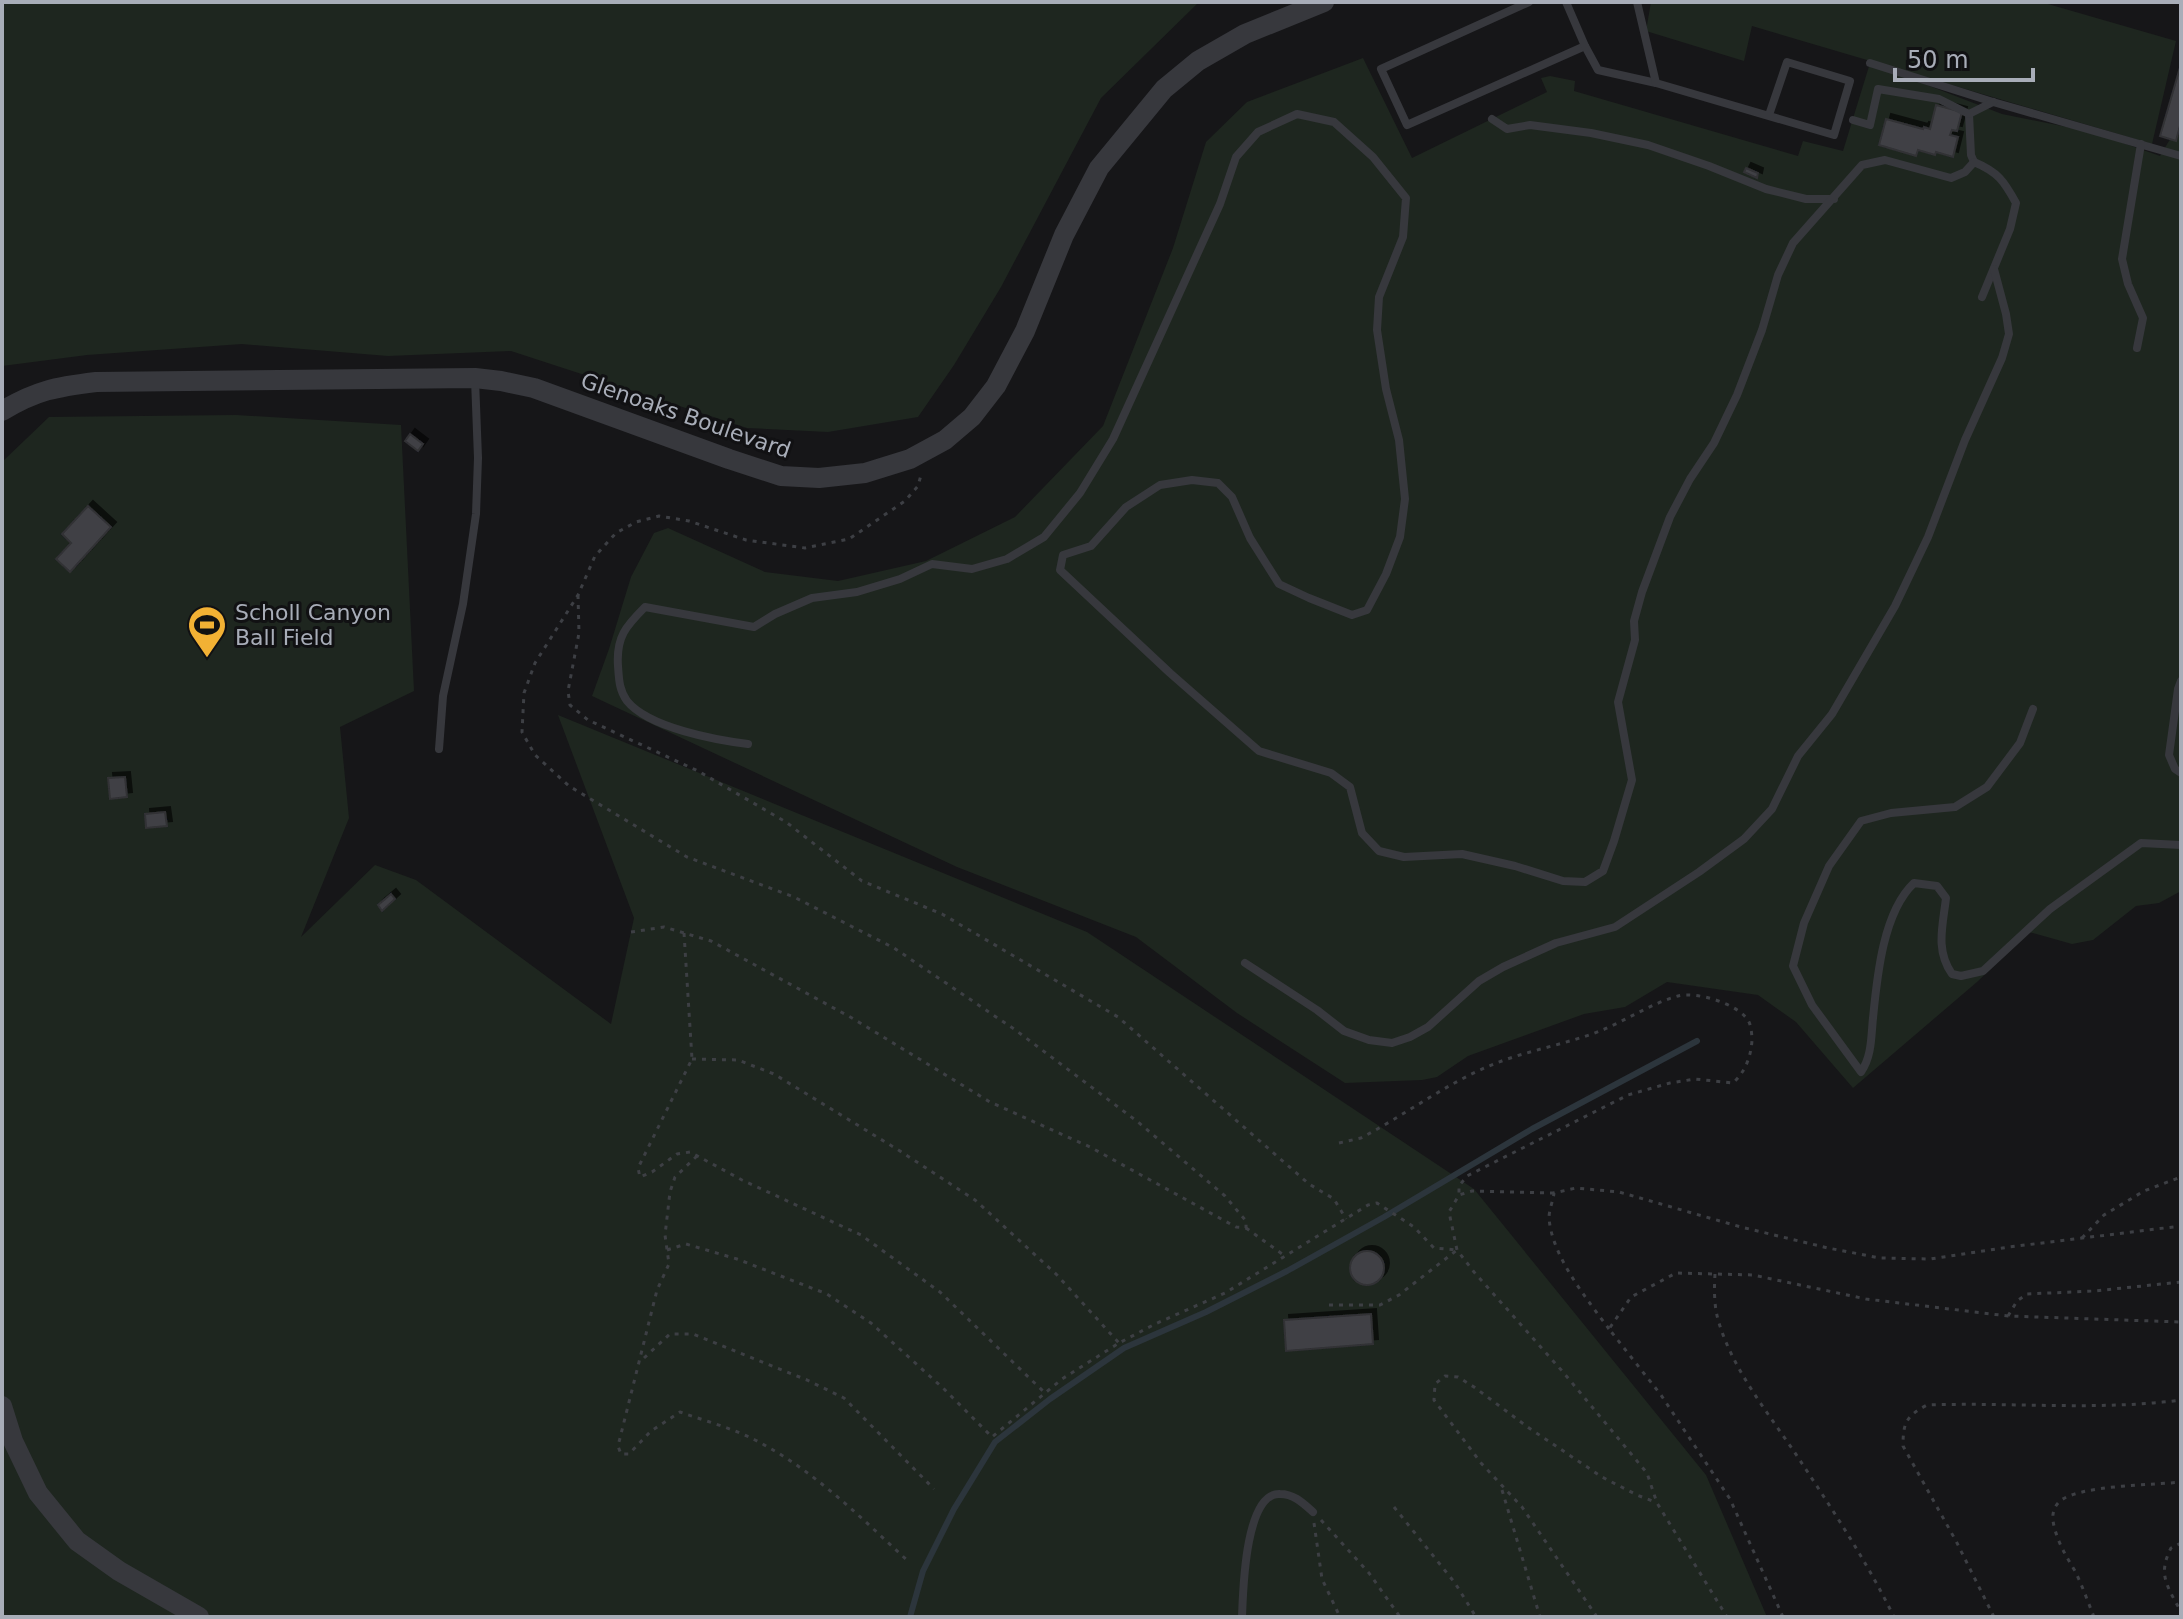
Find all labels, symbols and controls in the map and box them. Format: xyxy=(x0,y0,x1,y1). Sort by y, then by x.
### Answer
scale bar xyxy=(1895,32,2033,82)
text: 50 m xyxy=(1907,46,1969,74)
street label: Glenoaks Boulevard xyxy=(578,368,794,463)
place label: Scholl Canyon Ball Field xyxy=(235,600,391,650)
sports icon: Scholl Canyon Ball Field xyxy=(186,604,228,659)

